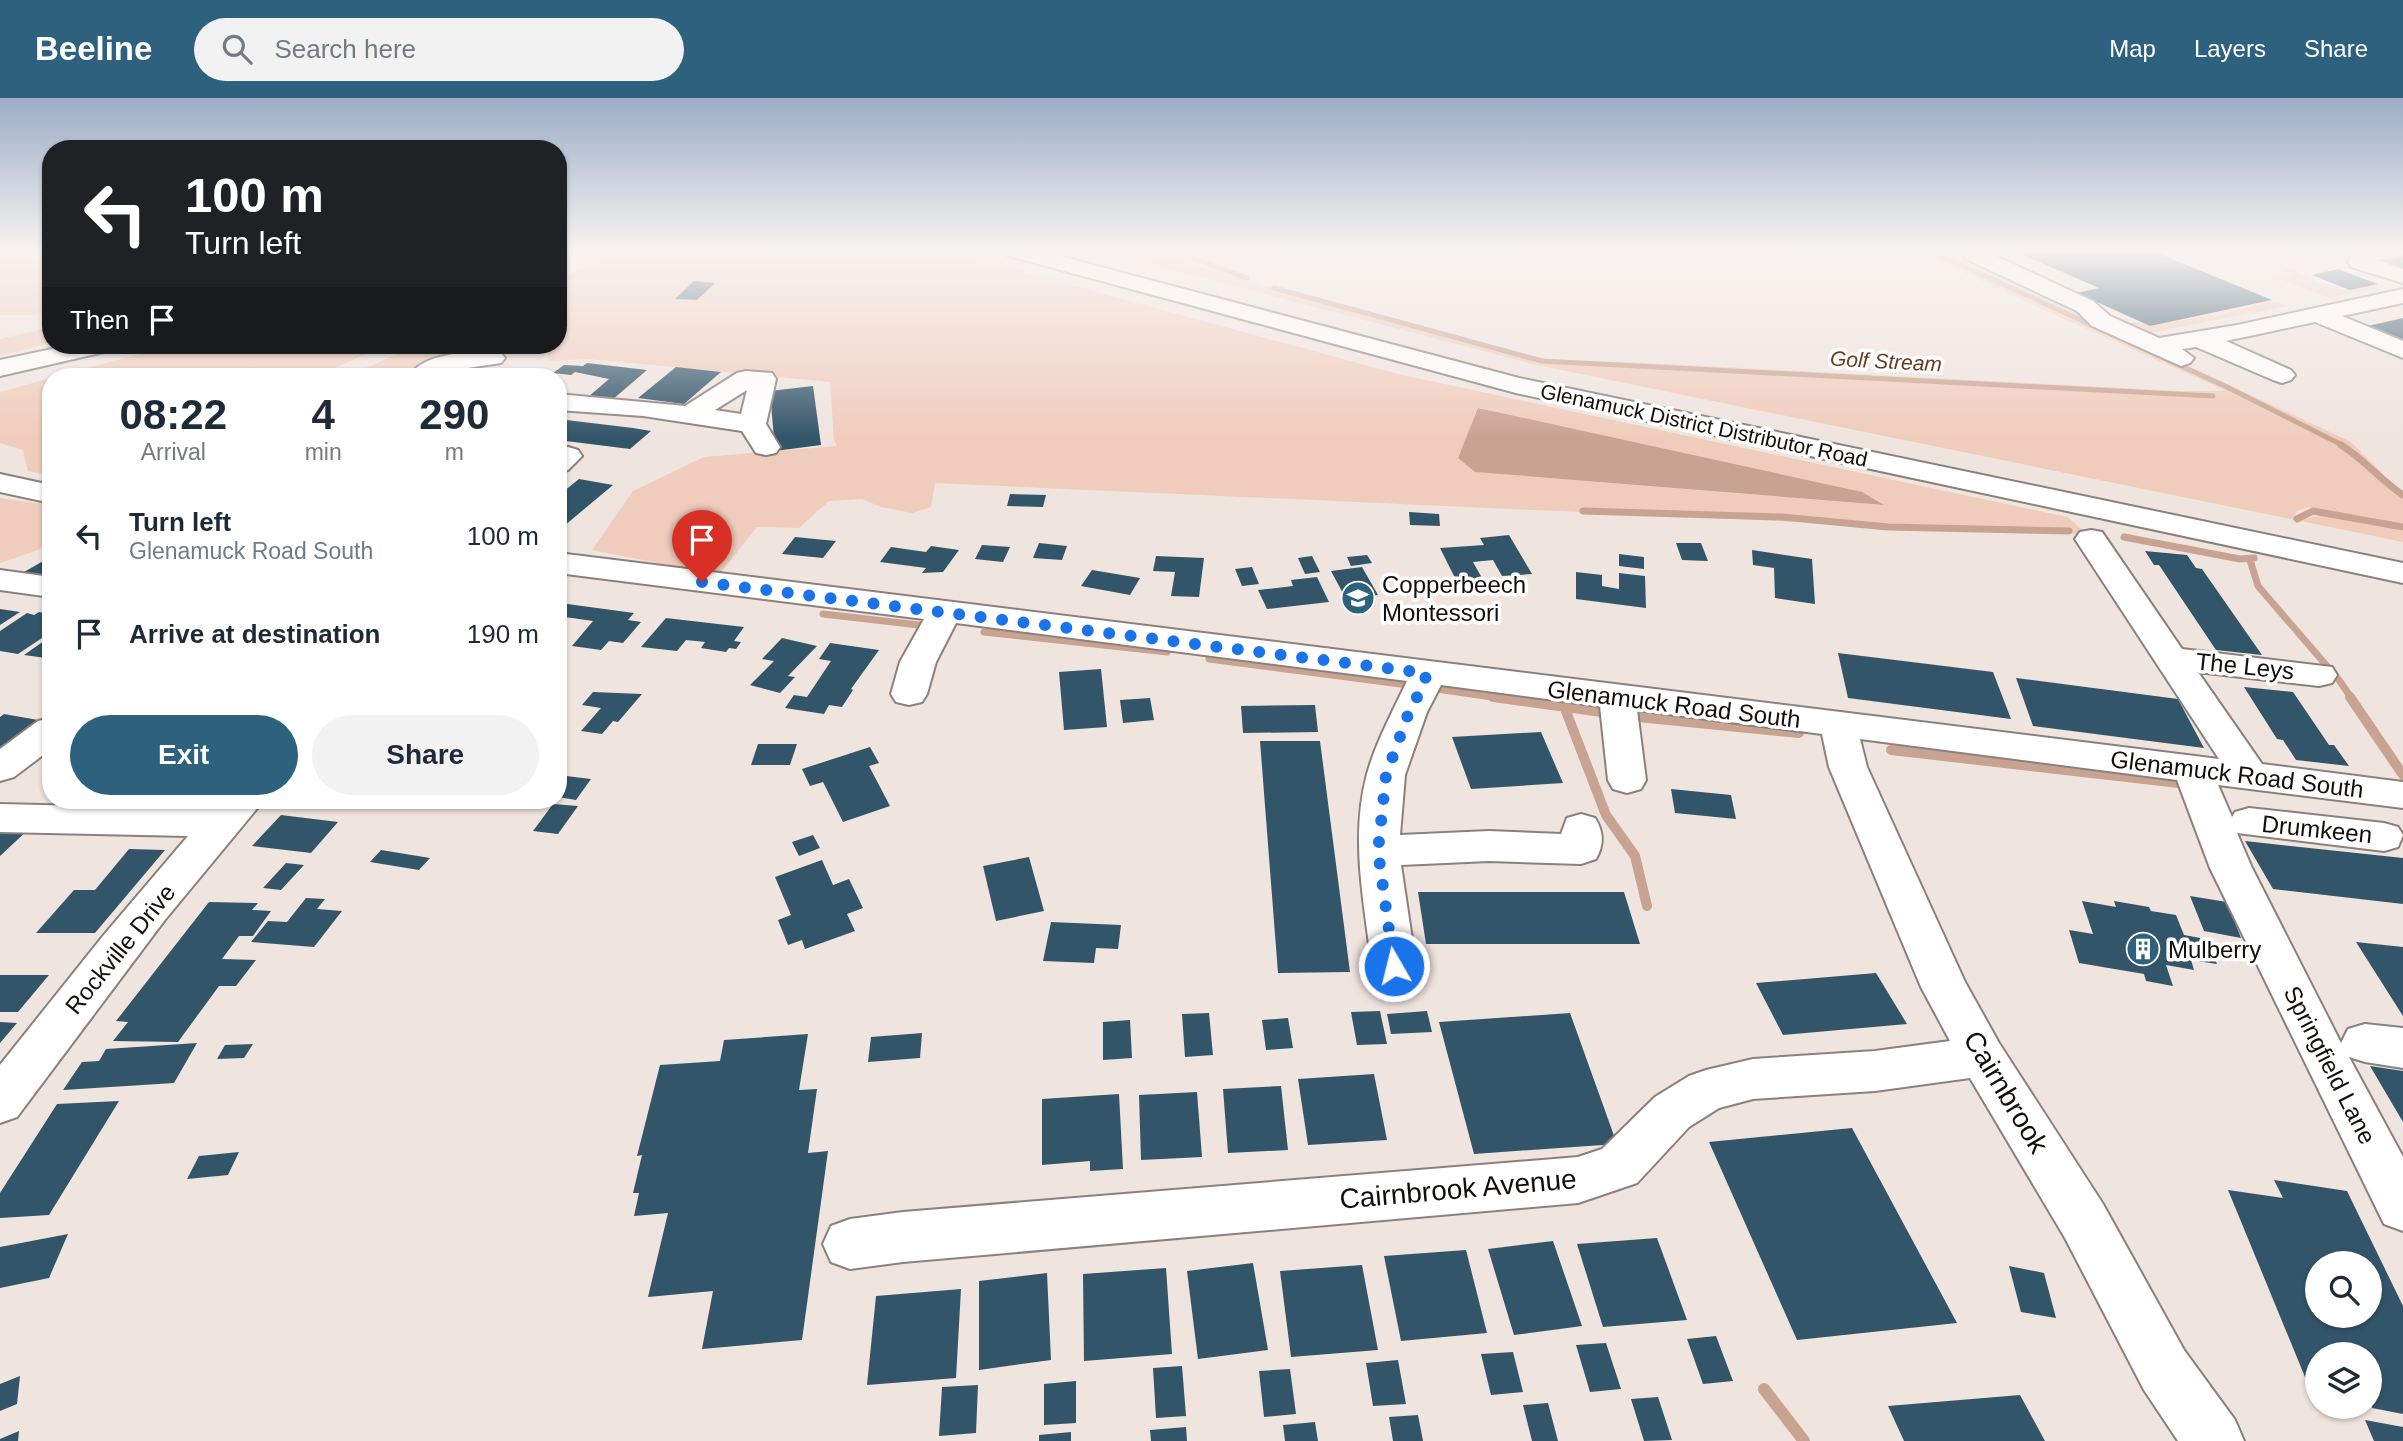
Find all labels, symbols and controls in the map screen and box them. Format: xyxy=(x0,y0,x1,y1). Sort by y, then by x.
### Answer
search box xyxy=(194,18,684,81)
text: Beeline xyxy=(35,30,152,67)
icon: search xyxy=(218,30,256,68)
text: Search here xyxy=(274,34,416,64)
text: Map xyxy=(2109,35,2156,62)
text: Layers xyxy=(2194,35,2266,62)
text: Share xyxy=(2304,35,2368,62)
icon: left xyxy=(70,168,161,259)
text: 100 m xyxy=(185,168,324,222)
text: Turn left xyxy=(185,225,301,261)
icon: arrive xyxy=(143,301,181,339)
text: Then xyxy=(70,305,129,335)
water label: Golf Stream xyxy=(1829,347,1943,375)
street label: Glenamuck District Distributor Road xyxy=(1538,379,1870,471)
text: 08:22 xyxy=(120,391,227,438)
text: 4 xyxy=(311,391,335,438)
text: 290 xyxy=(419,391,489,438)
text: Arrival xyxy=(141,439,206,465)
text: min xyxy=(305,439,342,465)
text: m xyxy=(445,439,464,465)
text: Turn left xyxy=(129,507,231,537)
pin xyxy=(672,510,732,582)
icon: left xyxy=(70,517,108,555)
text: 100 m xyxy=(467,521,539,551)
icon: arrive xyxy=(683,521,721,559)
text: Glenamuck Road South xyxy=(129,538,373,564)
place label: Copperbeech Montessori xyxy=(1382,571,1526,626)
school or university icon: Copperbeech Montessori xyxy=(1339,579,1377,617)
icon: arrive xyxy=(70,615,108,653)
text: Arrive at destination xyxy=(129,619,380,649)
text: 190 m xyxy=(467,619,539,649)
street label: The Leys xyxy=(2194,647,2296,685)
street label: Glenamuck Road South xyxy=(1546,675,1802,733)
button: Exit xyxy=(70,715,298,795)
button: Share xyxy=(312,715,539,795)
street label: Glenamuck Road South xyxy=(2109,745,2365,803)
street label: Drumkeen xyxy=(2261,810,2373,848)
street label: Rockville Drive xyxy=(60,879,180,1019)
position arrow xyxy=(1357,929,1431,1003)
building icon: Mulberry xyxy=(2124,930,2162,968)
place label: Mulberry xyxy=(2168,936,2261,963)
street label: Springfield Lane xyxy=(2279,982,2381,1148)
street label: Cairnbrook xyxy=(1957,1025,2055,1160)
street label: Cairnbrook Avenue xyxy=(1338,1163,1578,1215)
map controls xyxy=(2305,1251,2382,1419)
button: search xyxy=(2305,1251,2382,1328)
button: layers xyxy=(2305,1342,2382,1419)

